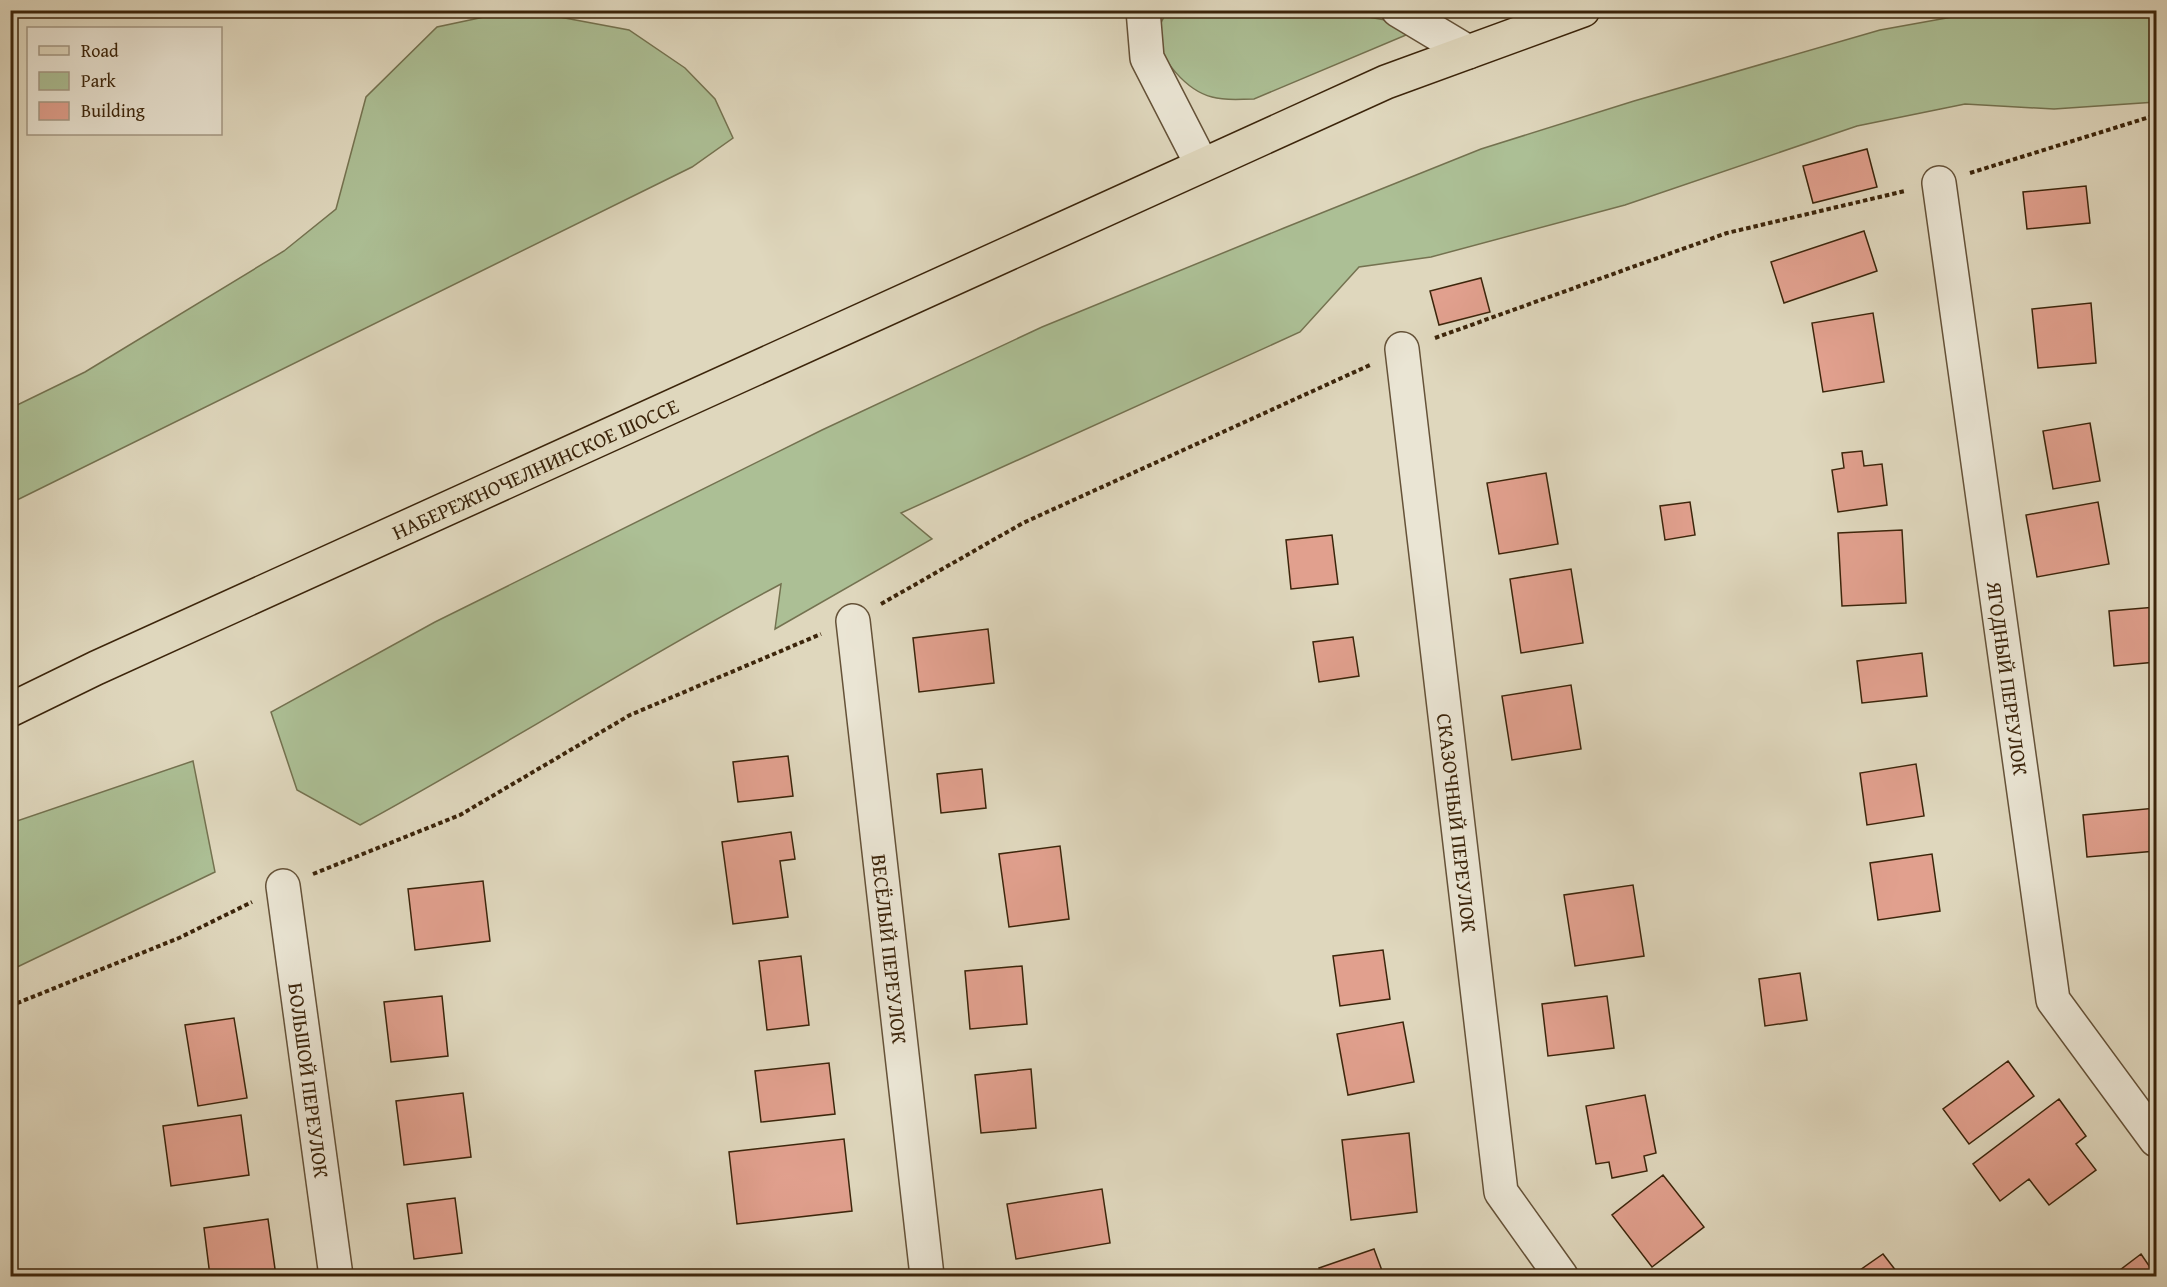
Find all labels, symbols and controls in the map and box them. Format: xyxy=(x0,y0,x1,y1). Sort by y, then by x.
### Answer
legend xyxy=(27,27,222,135)
text: Road xyxy=(81,37,119,64)
text: Park xyxy=(81,67,117,94)
text: Building xyxy=(81,97,145,124)
street label: НАБЕРЕЖНОЧЕЛНИНСКОЕ ШОССЕ xyxy=(387,390,684,547)
street label: ЯГОДНЫЙ ПЕРЕУЛОК xyxy=(1979,578,2037,777)
street label: СКАЗОЧНЫЙ ПЕРЕУЛОК xyxy=(1429,712,1486,934)
street label: ВЕСЁЛЫЙ ПЕРЕУЛОК xyxy=(864,852,916,1046)
street label: БОЛЬШОЙ ПЕРЕУЛОК xyxy=(281,981,338,1180)

